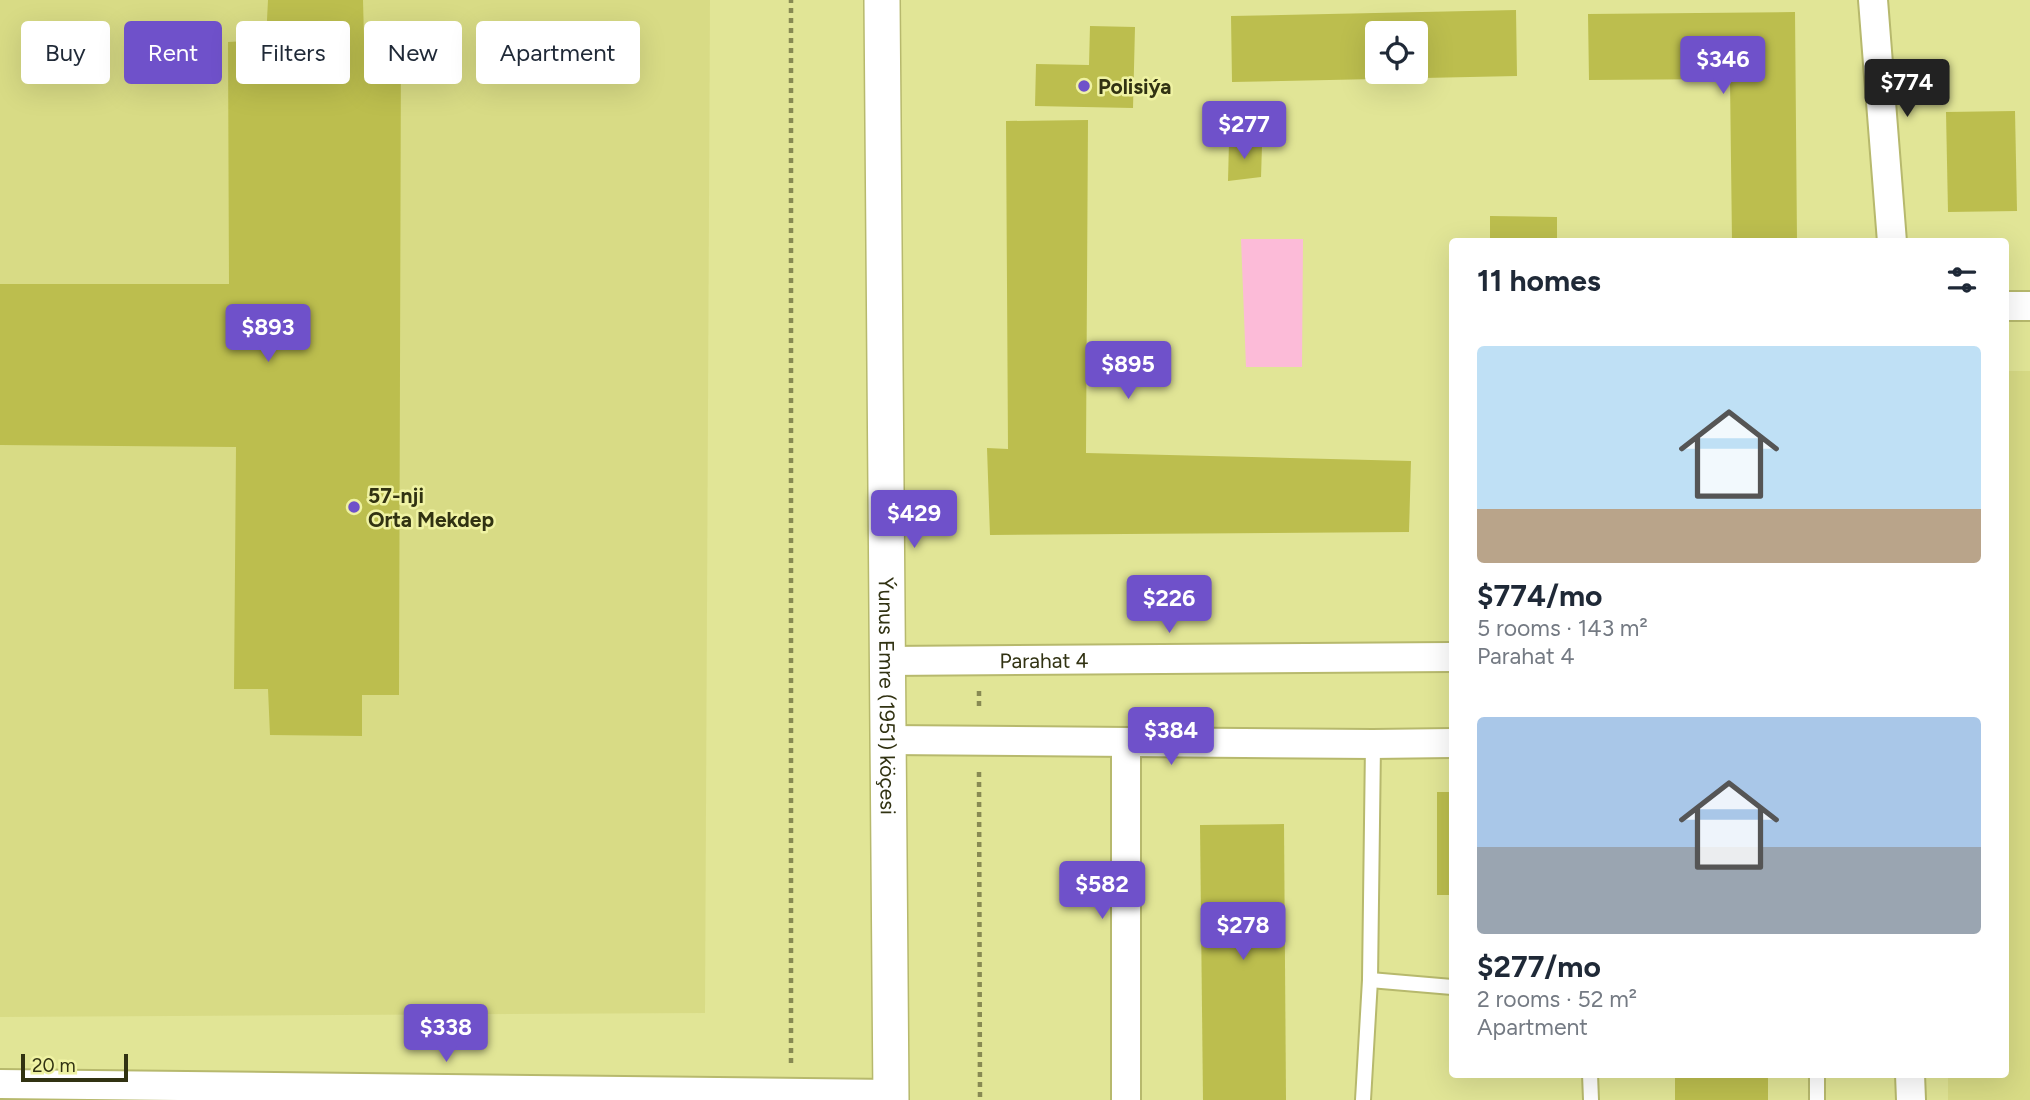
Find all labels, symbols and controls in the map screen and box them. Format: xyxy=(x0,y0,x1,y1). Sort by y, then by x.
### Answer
chip: Buy xyxy=(21,21,110,84)
chip: Rent xyxy=(124,21,222,84)
chip: Filters xyxy=(236,21,350,84)
chip: New xyxy=(364,21,462,84)
chip: Apartment xyxy=(476,21,640,84)
map controls xyxy=(1365,21,1428,84)
button: locate xyxy=(1365,21,1428,84)
pin: $346 xyxy=(1682,36,1764,96)
text: $346 xyxy=(1696,45,1750,73)
pin: $774 xyxy=(1866,60,1948,119)
text: $774 xyxy=(1881,68,1933,96)
place label: Polisiýa xyxy=(1098,74,1172,99)
marker: Polisiýa xyxy=(1076,78,1092,94)
pin: $277 xyxy=(1203,102,1285,161)
text: $277 xyxy=(1218,110,1270,138)
icon: filters xyxy=(1943,261,1981,299)
text: 11 homes xyxy=(1477,262,1601,299)
pin: $893 xyxy=(227,304,309,364)
text: $893 xyxy=(242,313,294,341)
pin: $895 xyxy=(1087,342,1169,401)
text: $895 xyxy=(1101,350,1155,378)
icon: home xyxy=(1666,391,1792,517)
place label: 57-nji Orta Mekdep xyxy=(368,483,494,532)
pin: $429 xyxy=(873,490,955,550)
marker: 57-nji Orta Mekdep xyxy=(346,499,362,515)
text: $429 xyxy=(887,499,941,527)
pin: $226 xyxy=(1128,576,1210,635)
street label: Ýunus Emre (1951) köçesi xyxy=(874,577,901,815)
text: $774/mo xyxy=(1477,577,1603,614)
text: $226 xyxy=(1143,584,1195,612)
text: 5 rooms · 143 m² xyxy=(1477,614,1648,642)
text: Parahat 4 xyxy=(1477,642,1575,670)
street label: Parahat 4 xyxy=(999,647,1089,673)
pin: $384 xyxy=(1130,708,1212,767)
text: $384 xyxy=(1144,716,1198,744)
icon: home xyxy=(1666,762,1792,888)
pin: $582 xyxy=(1061,862,1143,921)
text: $582 xyxy=(1075,870,1129,898)
pin: $278 xyxy=(1202,902,1284,962)
text: $278 xyxy=(1217,911,1269,939)
text: $277/mo xyxy=(1477,948,1601,985)
text: 2 rooms · 52 m² xyxy=(1477,985,1637,1013)
pin: $338 xyxy=(405,1004,487,1064)
text: $338 xyxy=(420,1013,472,1041)
text: Apartment xyxy=(1477,1013,1588,1041)
scale bar xyxy=(21,1051,128,1083)
text: 20 m xyxy=(32,1054,76,1077)

